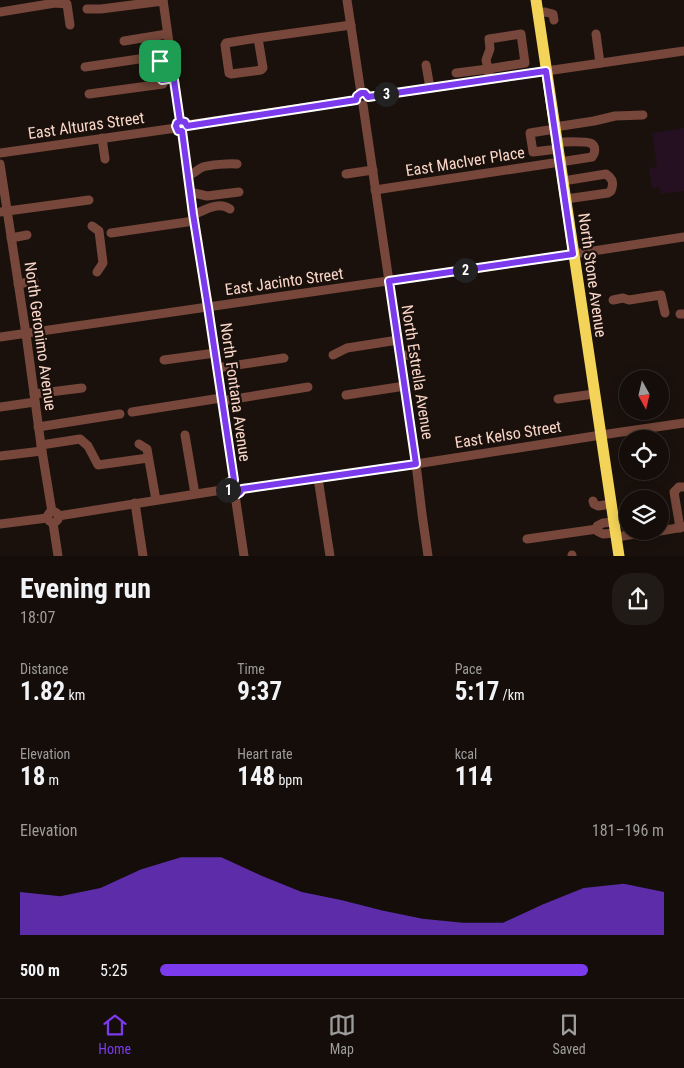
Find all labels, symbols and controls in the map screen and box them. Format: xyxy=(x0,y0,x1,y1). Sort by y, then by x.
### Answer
pin xyxy=(139,40,181,82)
icon: arrive xyxy=(146,47,174,75)
pin: 3 xyxy=(374,82,398,106)
text: 3 xyxy=(383,86,390,102)
street label: East Alturas Street xyxy=(27,108,146,143)
street label: East MacIver Place xyxy=(404,143,526,180)
street label: North Stone Avenue xyxy=(574,212,611,338)
pin: 2 xyxy=(452,258,478,282)
street label: North Geronimo Avenue xyxy=(21,260,60,412)
text: 2 xyxy=(462,262,469,278)
street label: East Jacinto Street xyxy=(224,264,345,299)
street label: North Estrella Avenue xyxy=(397,303,438,441)
street label: North Fontana Avenue xyxy=(216,321,255,463)
north arrow xyxy=(619,370,669,420)
map controls xyxy=(619,370,669,540)
street label: East Kelso Street xyxy=(453,417,563,452)
button: locate xyxy=(619,430,669,480)
pin: 1 xyxy=(216,478,240,502)
text: 1 xyxy=(225,482,232,498)
button: layers xyxy=(619,490,669,540)
text: Evening run xyxy=(20,572,151,605)
button: share xyxy=(612,573,664,625)
text: 18:07 xyxy=(20,608,55,627)
text: Distance xyxy=(20,661,68,677)
text: Time xyxy=(237,661,265,677)
text: Pace xyxy=(455,661,482,677)
text: 1.82 xyxy=(20,677,65,706)
text: 9:37 xyxy=(237,677,282,706)
text: 5:17 xyxy=(455,677,499,706)
text: km xyxy=(65,687,85,703)
text: /km xyxy=(499,687,525,703)
text: Elevation xyxy=(20,746,70,762)
text: Heart rate xyxy=(237,746,293,762)
text: kcal xyxy=(455,746,477,762)
text: 18 xyxy=(20,762,45,791)
text: 148 xyxy=(237,762,275,791)
text: 114 xyxy=(455,762,493,791)
text: m xyxy=(45,772,59,788)
text: bpm xyxy=(275,772,303,788)
text: Elevation xyxy=(20,821,78,840)
text: 181–196 m xyxy=(592,821,664,840)
text: 500 m xyxy=(20,961,60,980)
text: 5:25 xyxy=(100,961,127,980)
tab: Home xyxy=(98,1011,131,1057)
tab: Map xyxy=(328,1011,356,1057)
tab: Saved xyxy=(552,1011,586,1057)

